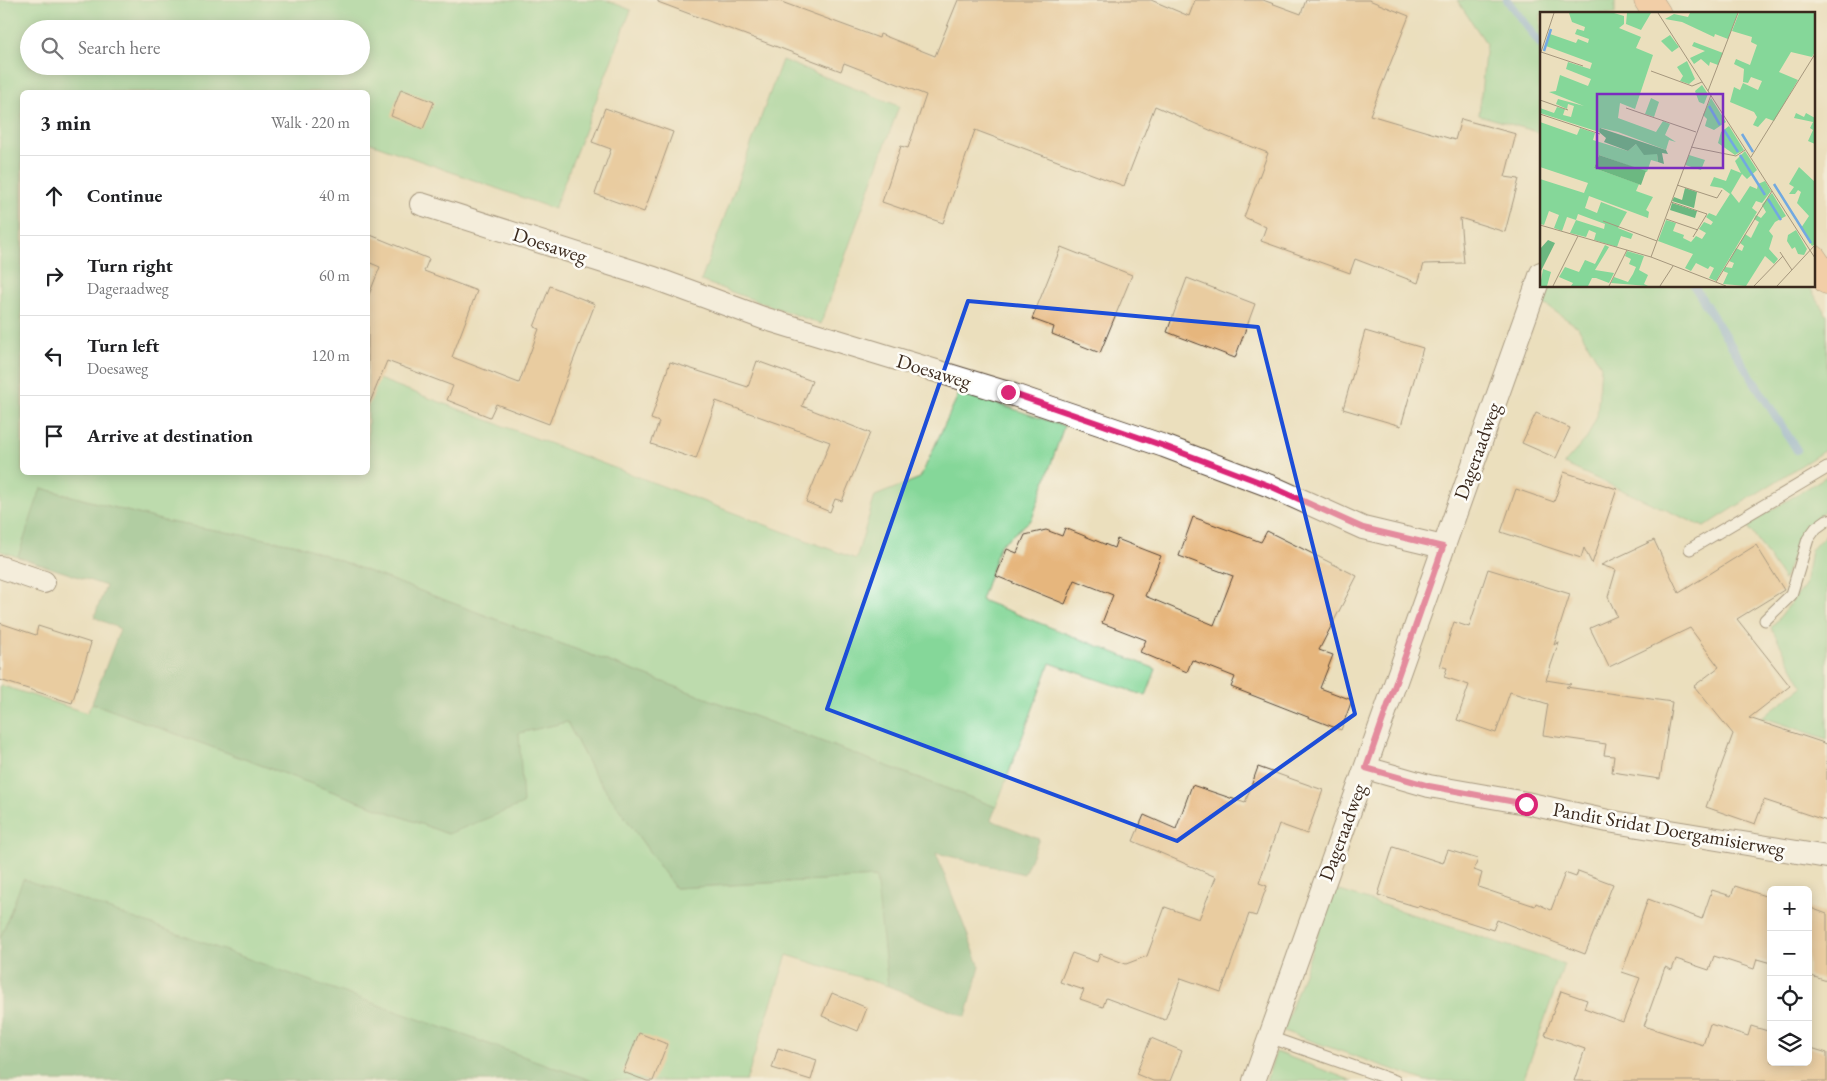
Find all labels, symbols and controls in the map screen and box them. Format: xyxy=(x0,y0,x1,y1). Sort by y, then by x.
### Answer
inset map xyxy=(1540,12,1814,288)
search box xyxy=(20,20,370,75)
icon: search xyxy=(38,34,66,62)
text: Search here xyxy=(78,35,160,60)
text: 3 min xyxy=(40,109,91,136)
text: Walk · 220 m xyxy=(271,112,350,133)
icon: ahead xyxy=(40,182,68,210)
text: Continue xyxy=(87,183,162,208)
text: 40 m xyxy=(319,185,350,206)
street label: Doesaweg xyxy=(510,221,591,269)
text: Turn right xyxy=(87,253,173,278)
icon: right xyxy=(40,262,68,290)
text: 60 m xyxy=(319,265,350,286)
text: Dageraadweg xyxy=(87,278,169,299)
text: Turn left xyxy=(87,333,159,358)
icon: left xyxy=(40,342,68,370)
text: 120 m xyxy=(311,345,350,366)
street label: Doesaweg xyxy=(894,347,975,395)
text: Doesaweg xyxy=(87,358,148,379)
route end xyxy=(997,381,1020,404)
street label: Dageraadweg xyxy=(1447,398,1507,503)
icon: arrive xyxy=(40,422,68,450)
text: Arrive at destination xyxy=(87,423,253,448)
street label: Dageraadweg xyxy=(1312,779,1372,884)
route start xyxy=(1515,793,1538,816)
street label: Pandit Sridat Doergamisierweg xyxy=(1551,796,1787,862)
map controls xyxy=(1767,886,1812,1066)
button: + xyxy=(1767,886,1812,931)
button: − xyxy=(1767,931,1812,976)
button: locate xyxy=(1767,976,1812,1021)
button: layers xyxy=(1767,1021,1812,1066)

